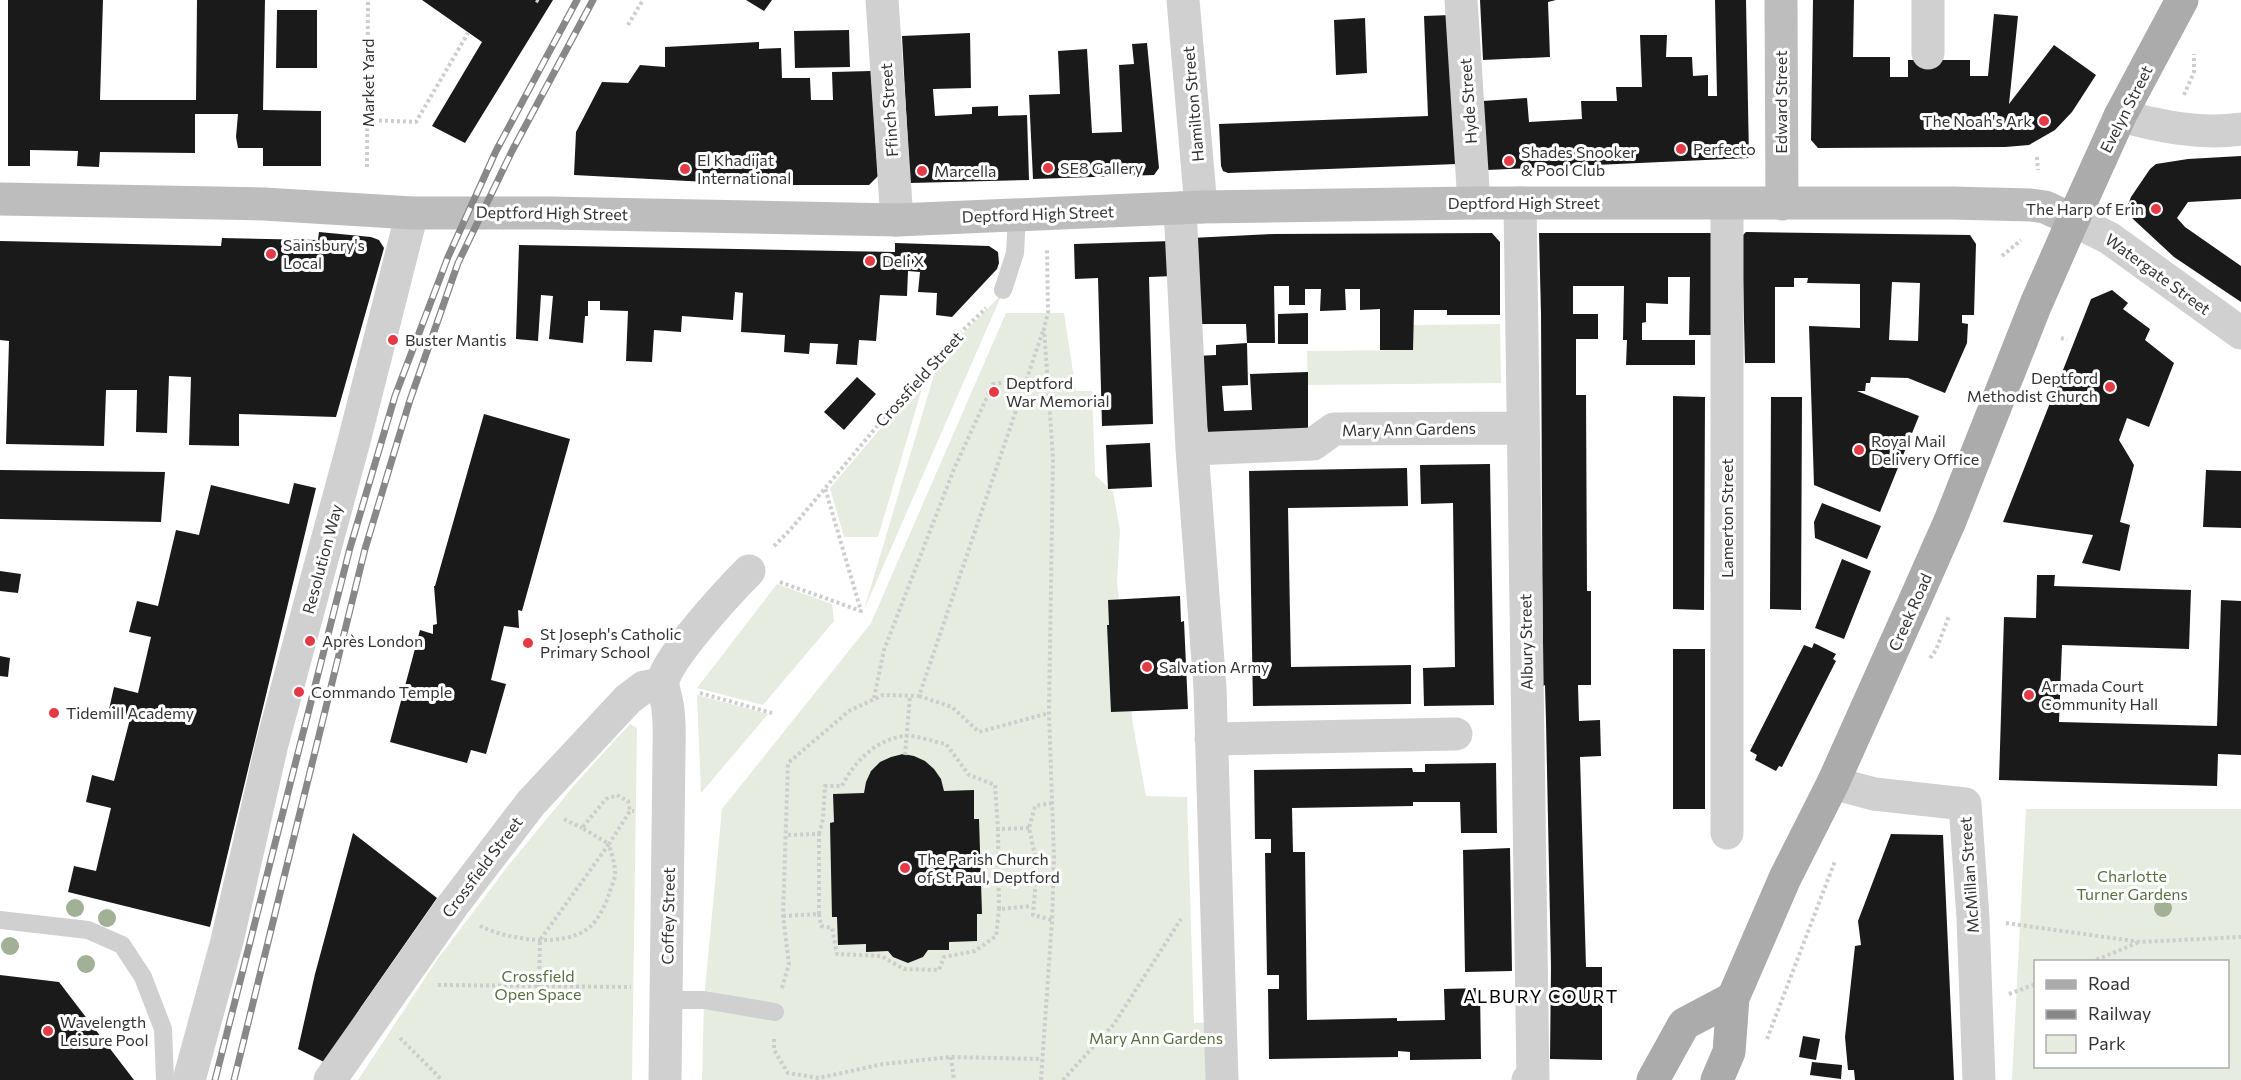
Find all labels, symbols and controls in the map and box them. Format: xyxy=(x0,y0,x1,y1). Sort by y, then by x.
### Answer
street label: Market Yard xyxy=(358,39,377,127)
street label: Hamilton Street xyxy=(1178,45,1207,163)
street label: Edward Street xyxy=(1771,50,1790,154)
street label: Hyde Street xyxy=(1455,57,1480,145)
street label: Ffinch Street xyxy=(876,62,901,158)
street label: Evelyn Street xyxy=(2095,62,2156,156)
place label: The Noah's Ark xyxy=(1922,111,2032,130)
marker: The Noah's Ark xyxy=(2037,114,2051,128)
place label: Perfecto xyxy=(1693,139,1756,158)
place label: Shades Snooker & Pool Club xyxy=(1521,142,1637,179)
marker: Perfecto xyxy=(1674,142,1688,156)
place label: El Khadijat International xyxy=(697,150,791,187)
marker: Shades Snooker & Pool Club xyxy=(1502,154,1516,168)
place label: SE8 Gallery xyxy=(1060,158,1143,177)
place label: Marcella xyxy=(934,161,997,180)
marker: SE8 Gallery xyxy=(1041,161,1055,175)
marker: El Khadijat International xyxy=(678,162,692,176)
marker: Marcella xyxy=(915,164,929,178)
street label: Deptford High Street xyxy=(1448,193,1601,212)
place label: The Harp of Erin xyxy=(2026,199,2144,218)
street label: Deptford High Street xyxy=(962,201,1115,226)
street label: Deptford High Street xyxy=(476,202,629,223)
marker: The Harp of Erin xyxy=(2149,202,2163,216)
street label: Watergate Street xyxy=(2102,229,2215,318)
place label: Sainsbury's Local xyxy=(283,235,365,272)
marker: Sainsbury's Local xyxy=(264,247,278,261)
place label: Deli X xyxy=(882,251,924,270)
marker: Deli X xyxy=(863,254,877,268)
street label: Crossfield Street xyxy=(871,327,967,430)
place label: Buster Mantis xyxy=(405,330,507,349)
marker: Buster Mantis xyxy=(386,333,400,347)
place label: Deptford Methodist Church xyxy=(1967,368,2098,405)
place label: Deptford War Memorial xyxy=(1006,373,1109,410)
marker: Deptford Methodist Church xyxy=(2103,380,2117,394)
marker: Deptford War Memorial xyxy=(987,385,1001,399)
street label: Mary Ann Gardens xyxy=(1342,418,1476,439)
place label: Royal Mail Delivery Office xyxy=(1871,431,1979,468)
marker: Royal Mail Delivery Office xyxy=(1852,443,1866,457)
street label: Lamerton Street xyxy=(1717,458,1736,578)
street label: Resolution Way xyxy=(298,502,345,616)
street label: Creek Road xyxy=(1884,570,1935,654)
street label: Albury Street xyxy=(1515,593,1536,690)
place label: St Joseph's Catholic Primary School xyxy=(540,624,682,661)
place label: Après London xyxy=(322,631,423,650)
marker: Après London xyxy=(303,634,317,648)
marker: St Joseph's Catholic Primary School xyxy=(521,636,535,650)
place label: Salvation Army xyxy=(1159,657,1269,676)
marker: Salvation Army xyxy=(1140,660,1154,674)
place label: Armada Court Community Hall xyxy=(2041,676,2158,713)
place label: Commando Temple xyxy=(311,682,452,701)
marker: Commando Temple xyxy=(292,685,306,699)
marker: Armada Court Community Hall xyxy=(2022,688,2036,702)
place label: Tidemill Academy xyxy=(66,703,194,722)
marker: Tidemill Academy xyxy=(47,706,61,720)
street label: Crossfield Street xyxy=(437,812,526,921)
street label: McMillan Street xyxy=(1955,816,1982,934)
place label: The Parish Church of St Paul, Deptford xyxy=(917,849,1060,886)
marker: The Parish Church of St Paul, Deptford xyxy=(898,861,912,875)
park label: Charlotte Turner Gardens xyxy=(2076,866,2188,903)
street label: Coffey Street xyxy=(657,867,678,965)
legend xyxy=(2034,960,2229,1068)
park label: Crossfield Open Space xyxy=(495,966,581,1003)
text: Road xyxy=(2088,972,2130,994)
district label: ALBURY COURT xyxy=(1463,985,1619,1007)
text: Railway xyxy=(2088,1002,2151,1024)
place label: Wavelength Leisure Pool xyxy=(60,1012,149,1049)
marker: Wavelength Leisure Pool xyxy=(41,1024,55,1038)
park label: Mary Ann Gardens xyxy=(1089,1028,1223,1047)
text: Park xyxy=(2088,1032,2126,1054)

